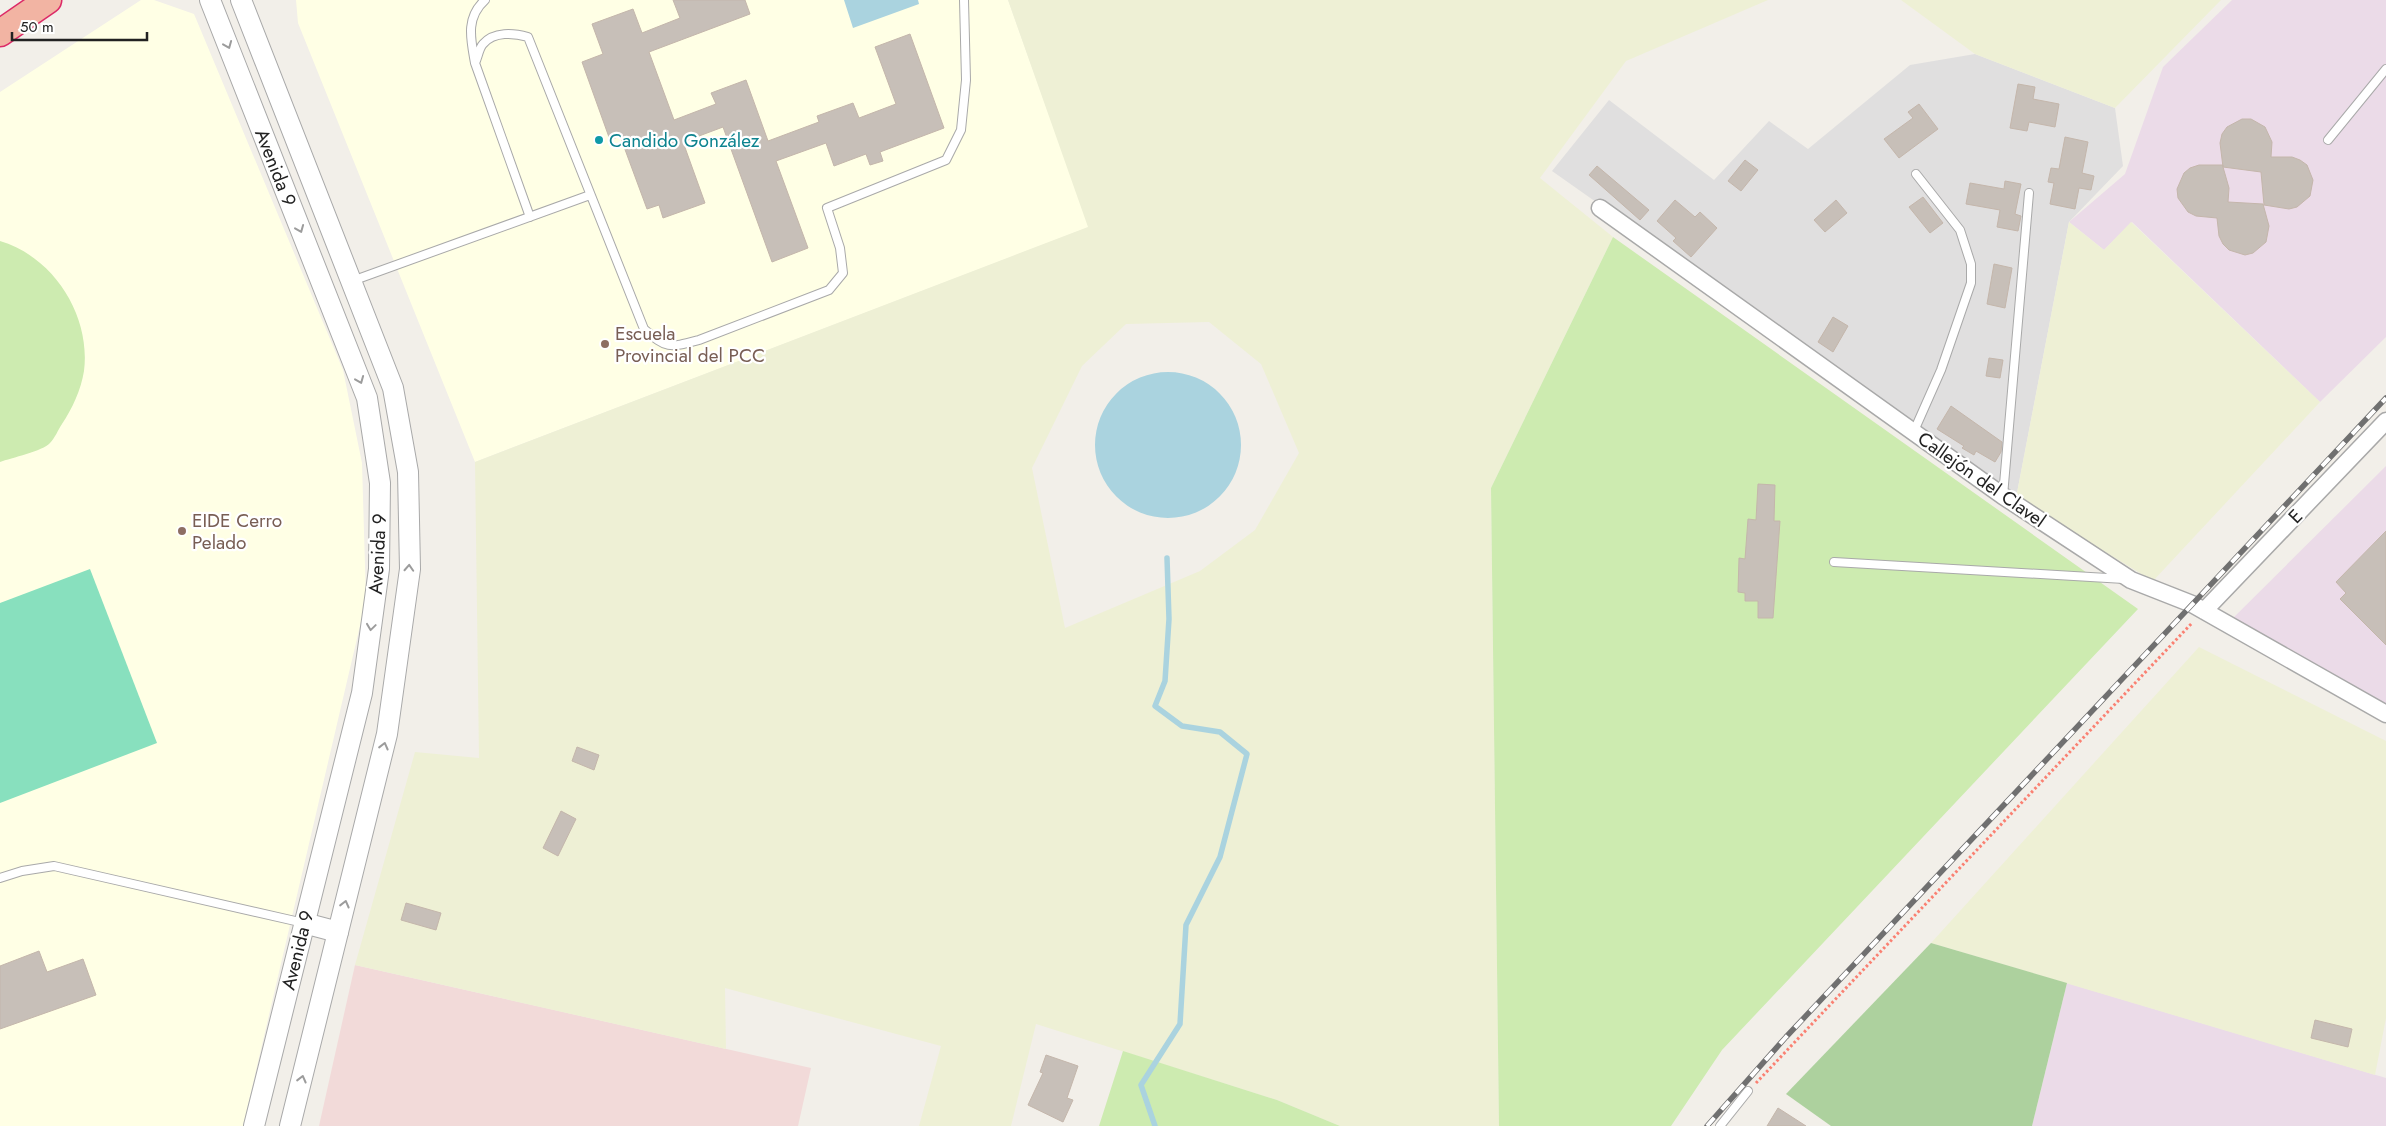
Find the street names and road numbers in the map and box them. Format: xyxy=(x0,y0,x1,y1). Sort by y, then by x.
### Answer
street label: Avenida 9 xyxy=(248,125,303,210)
street label: Callejón del Clavel xyxy=(1912,425,2051,534)
street label: E xyxy=(2282,503,2309,529)
street label: Avenida 9 xyxy=(362,513,393,595)
street label: Avenida 9 xyxy=(275,908,320,993)

